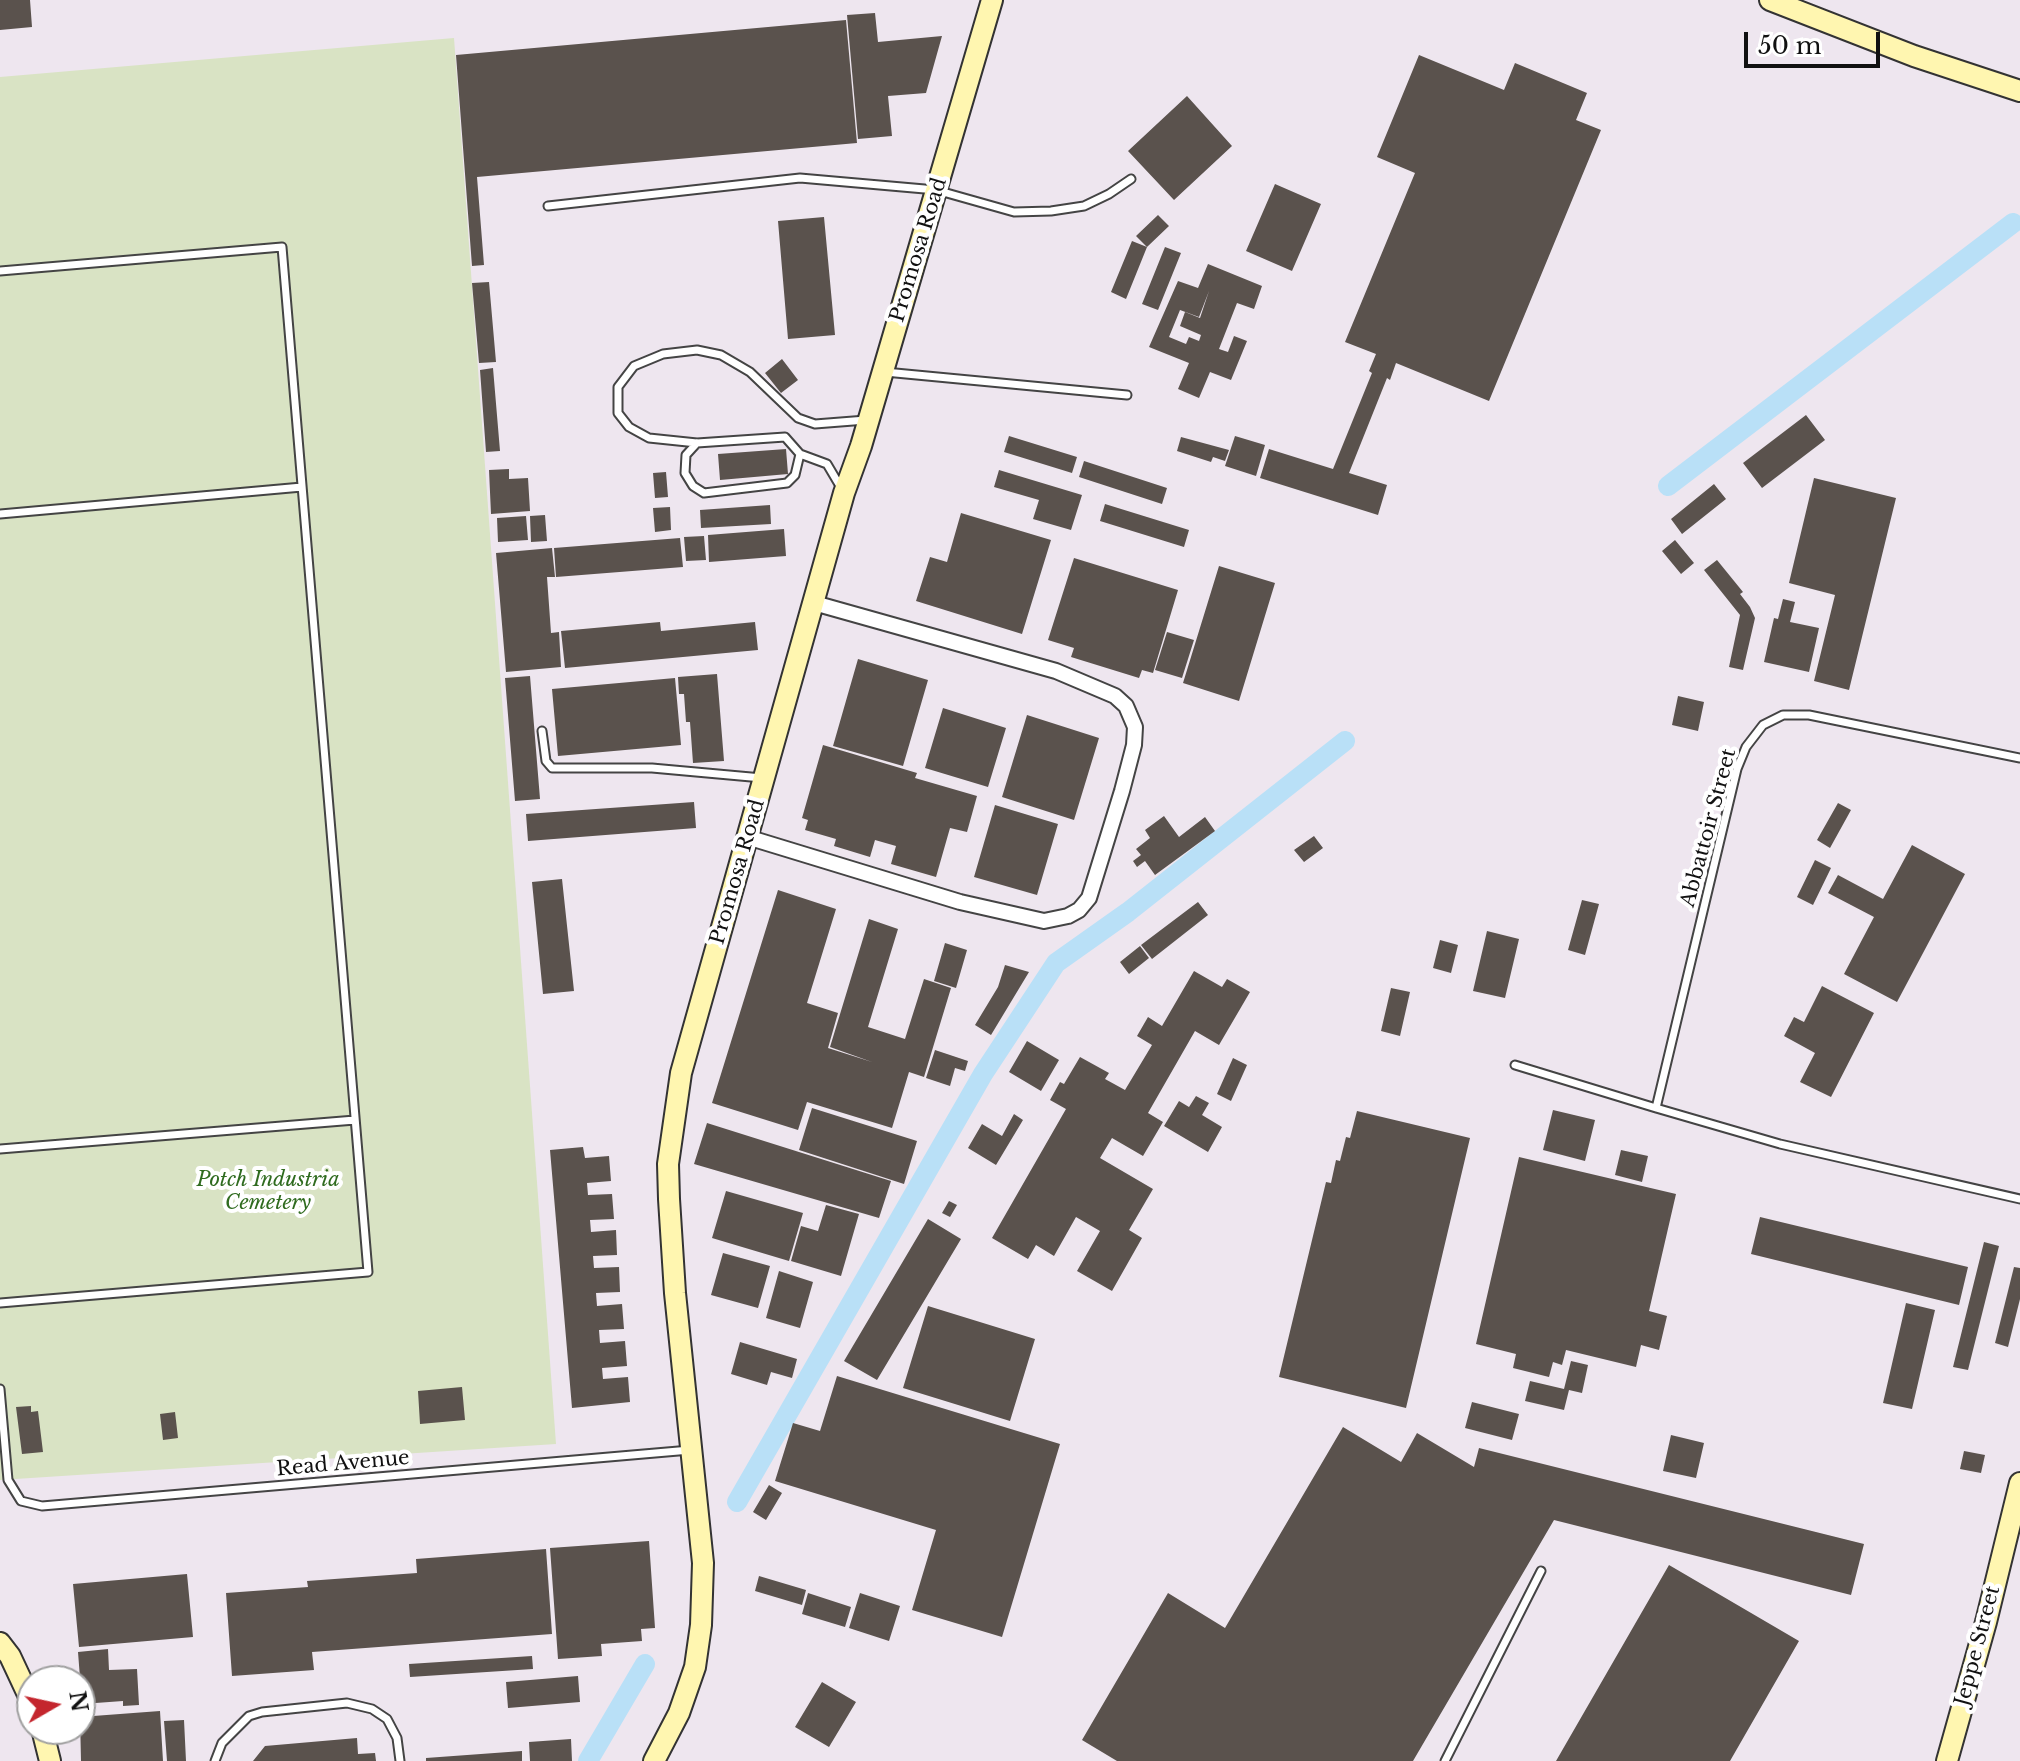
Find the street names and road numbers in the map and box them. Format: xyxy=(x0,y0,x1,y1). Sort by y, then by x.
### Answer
street label: Promosa Road xyxy=(886,175,952,325)
street label: Abbattoir Street xyxy=(1676,746,1742,910)
street label: Promosa Road xyxy=(706,797,770,947)
street label: Read Avenue xyxy=(275,1446,411,1482)
street label: Jeppe Street xyxy=(1950,1583,2006,1709)

